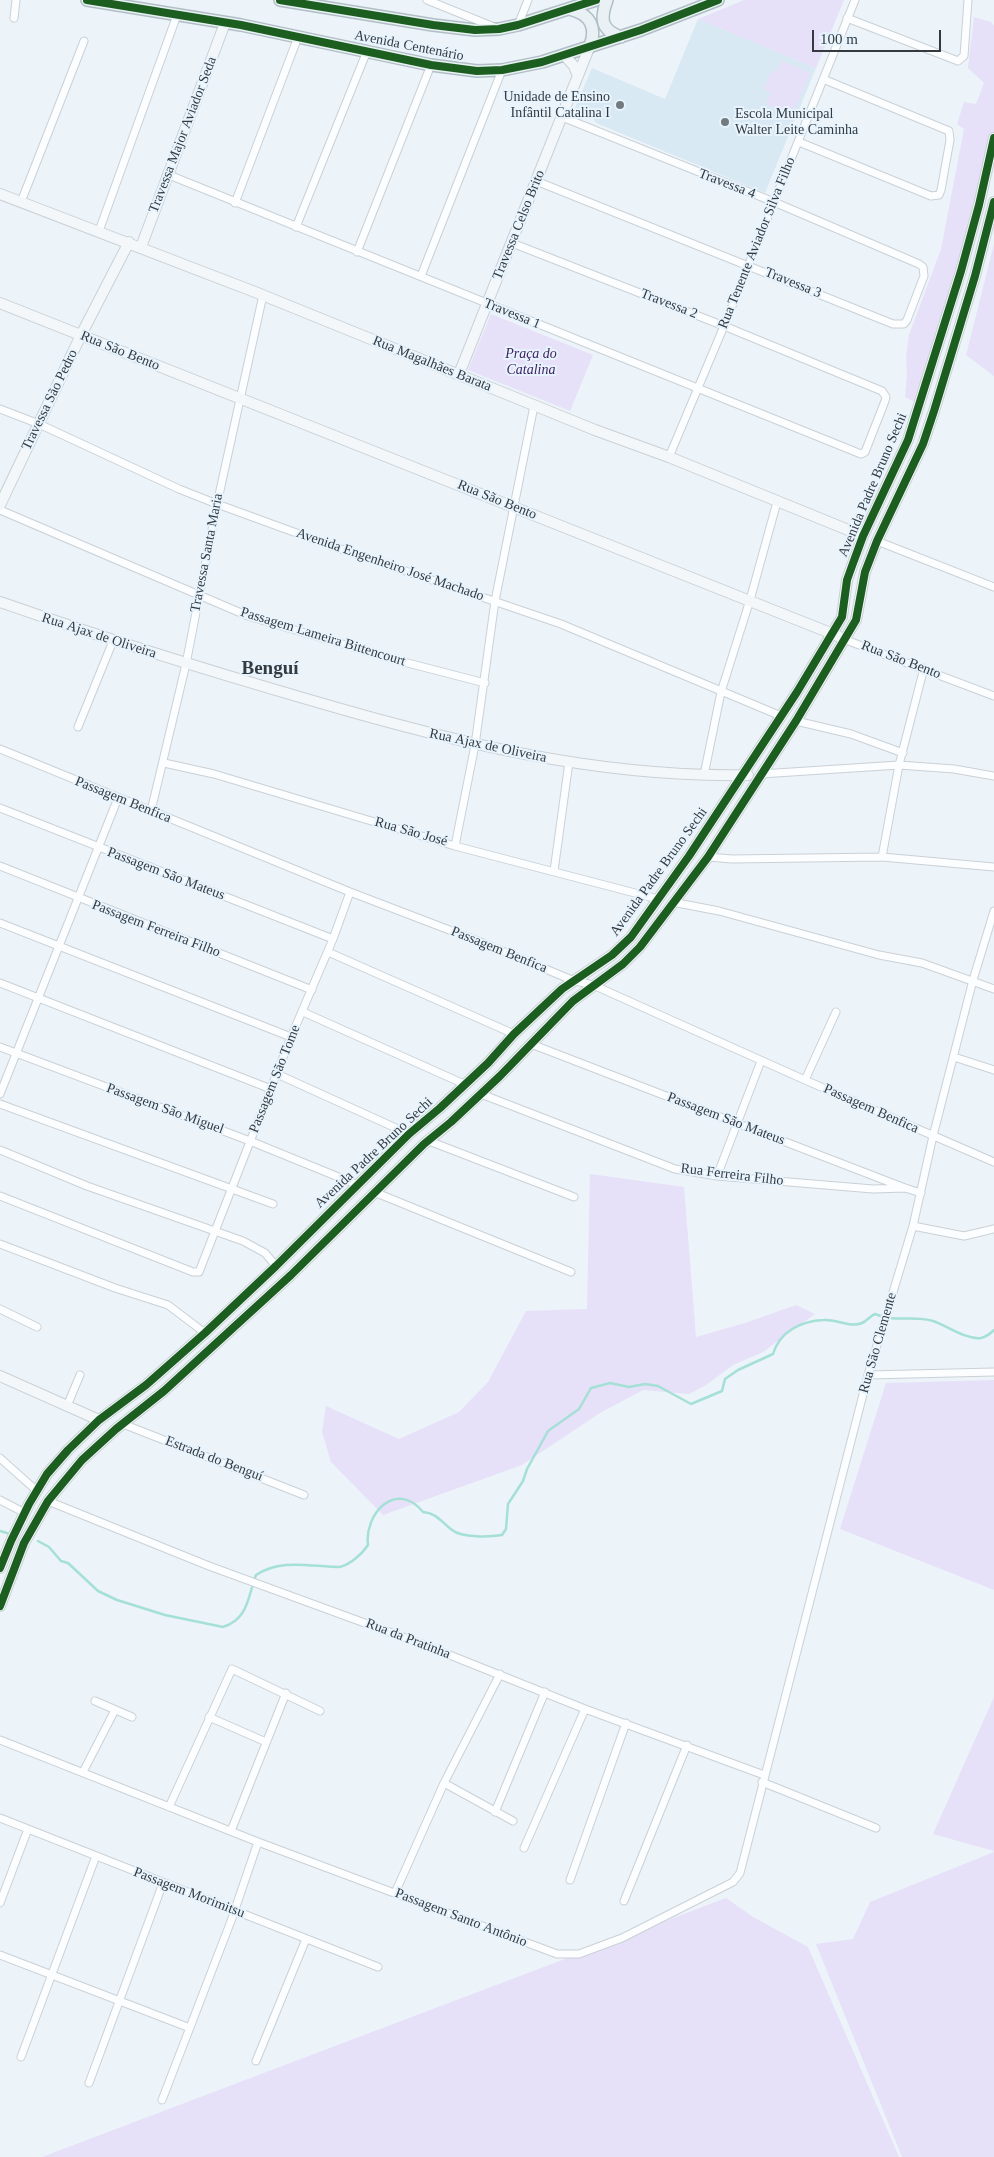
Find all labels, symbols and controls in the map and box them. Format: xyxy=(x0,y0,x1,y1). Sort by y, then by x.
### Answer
scale bar xyxy=(814,20,943,52)
street label: Avenida Centenário xyxy=(353,27,465,65)
text: 100 m xyxy=(820,31,858,47)
street label: Travessa Major Aviador Seda xyxy=(145,54,221,216)
place label: Unidade de Ensino Infântil Catalina I xyxy=(503,89,610,121)
marker: Unidade de Ensino Infântil Catalina I xyxy=(614,99,626,111)
place label: Escola Municipal Walter Leite Caminha xyxy=(735,106,858,138)
marker: Escola Municipal Walter Leite Caminha xyxy=(719,116,731,128)
street label: Rua Tenente Aviador Silva Filho xyxy=(715,155,799,331)
street label: Travessa 4 xyxy=(696,165,758,203)
street label: Travessa Celso Brito xyxy=(489,168,549,282)
street label: Travessa 3 xyxy=(762,264,824,302)
street label: Travessa 2 xyxy=(638,285,700,323)
street label: Travessa 1 xyxy=(481,295,543,333)
street label: Rua São Bento xyxy=(78,327,162,375)
street label: Rua Magalhães Barata xyxy=(370,332,494,396)
park label: Praça do Catalina xyxy=(505,346,557,378)
street label: Travessa São Pedro xyxy=(18,347,82,453)
street label: Avenida Padre Bruno Sechi xyxy=(835,410,911,560)
street label: Rua São Bento xyxy=(455,476,539,524)
street label: Travessa Santa Maria xyxy=(187,492,227,614)
street label: Avenida Engenheiro José Machado xyxy=(294,525,486,605)
street label: Passagem Lameira Bittencourt xyxy=(238,604,408,670)
street label: Rua Ajax de Oliveira xyxy=(40,610,158,662)
street label: Rua São Bento xyxy=(859,637,943,683)
district label: Benguí xyxy=(241,658,299,680)
street label: Rua Ajax de Oliveira xyxy=(428,725,548,767)
street label: Passagem Benfica xyxy=(72,773,174,827)
street label: Avenida Padre Bruno Sechi xyxy=(607,804,711,940)
street label: Rua São José xyxy=(373,814,449,850)
street label: Passagem São Mateus xyxy=(105,844,227,904)
street label: Passagem Ferreira Filho xyxy=(89,897,223,961)
street label: Passagem Benfica xyxy=(448,923,550,977)
street label: Passagem São Tome xyxy=(246,1023,304,1135)
street label: Passagem São Miguel xyxy=(104,1080,226,1138)
street label: Passagem Benfica xyxy=(821,1081,921,1137)
street label: Passagem São Mateus xyxy=(665,1089,787,1149)
street label: Avenida Padre Bruno Sechi xyxy=(312,1094,436,1212)
street label: Rua Ferreira Filho xyxy=(680,1160,784,1190)
street label: Rua São Clemente xyxy=(856,1291,900,1395)
street label: Estrada do Benguí xyxy=(163,1433,265,1485)
street label: Rua da Pratinha xyxy=(363,1615,453,1663)
street label: Passagem Morimitsu xyxy=(131,1864,247,1922)
street label: Passagem Santo Antônio xyxy=(393,1885,529,1951)

